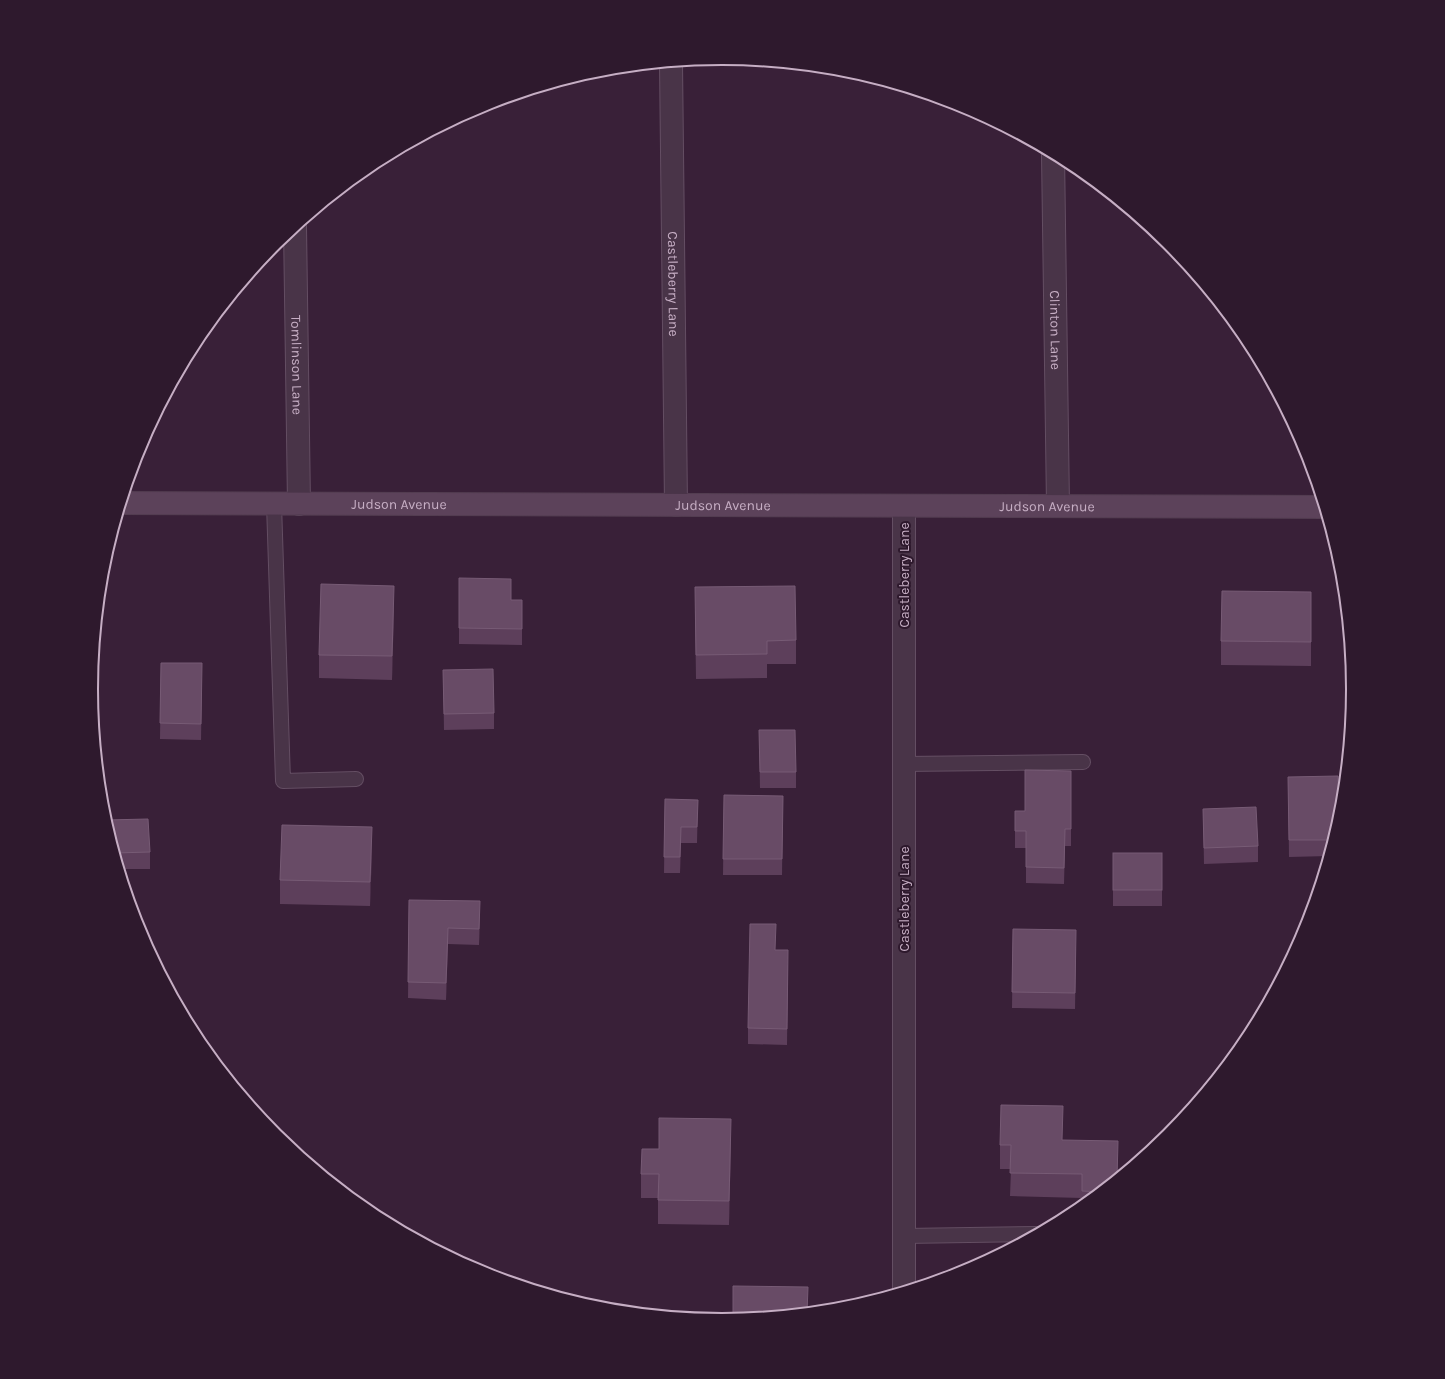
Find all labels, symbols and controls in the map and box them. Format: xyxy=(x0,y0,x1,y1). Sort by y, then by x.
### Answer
street label: Castleberry Lane xyxy=(664,231,683,337)
street label: Clinton Lane xyxy=(1046,290,1065,370)
street label: Tomlinson Lane xyxy=(288,315,306,415)
street label: Judson Avenue xyxy=(351,495,447,513)
street label: Judson Avenue xyxy=(675,496,771,514)
street label: Judson Avenue xyxy=(999,497,1095,515)
street label: Castleberry Lane xyxy=(896,522,913,628)
street label: Castleberry Lane xyxy=(896,846,913,952)

